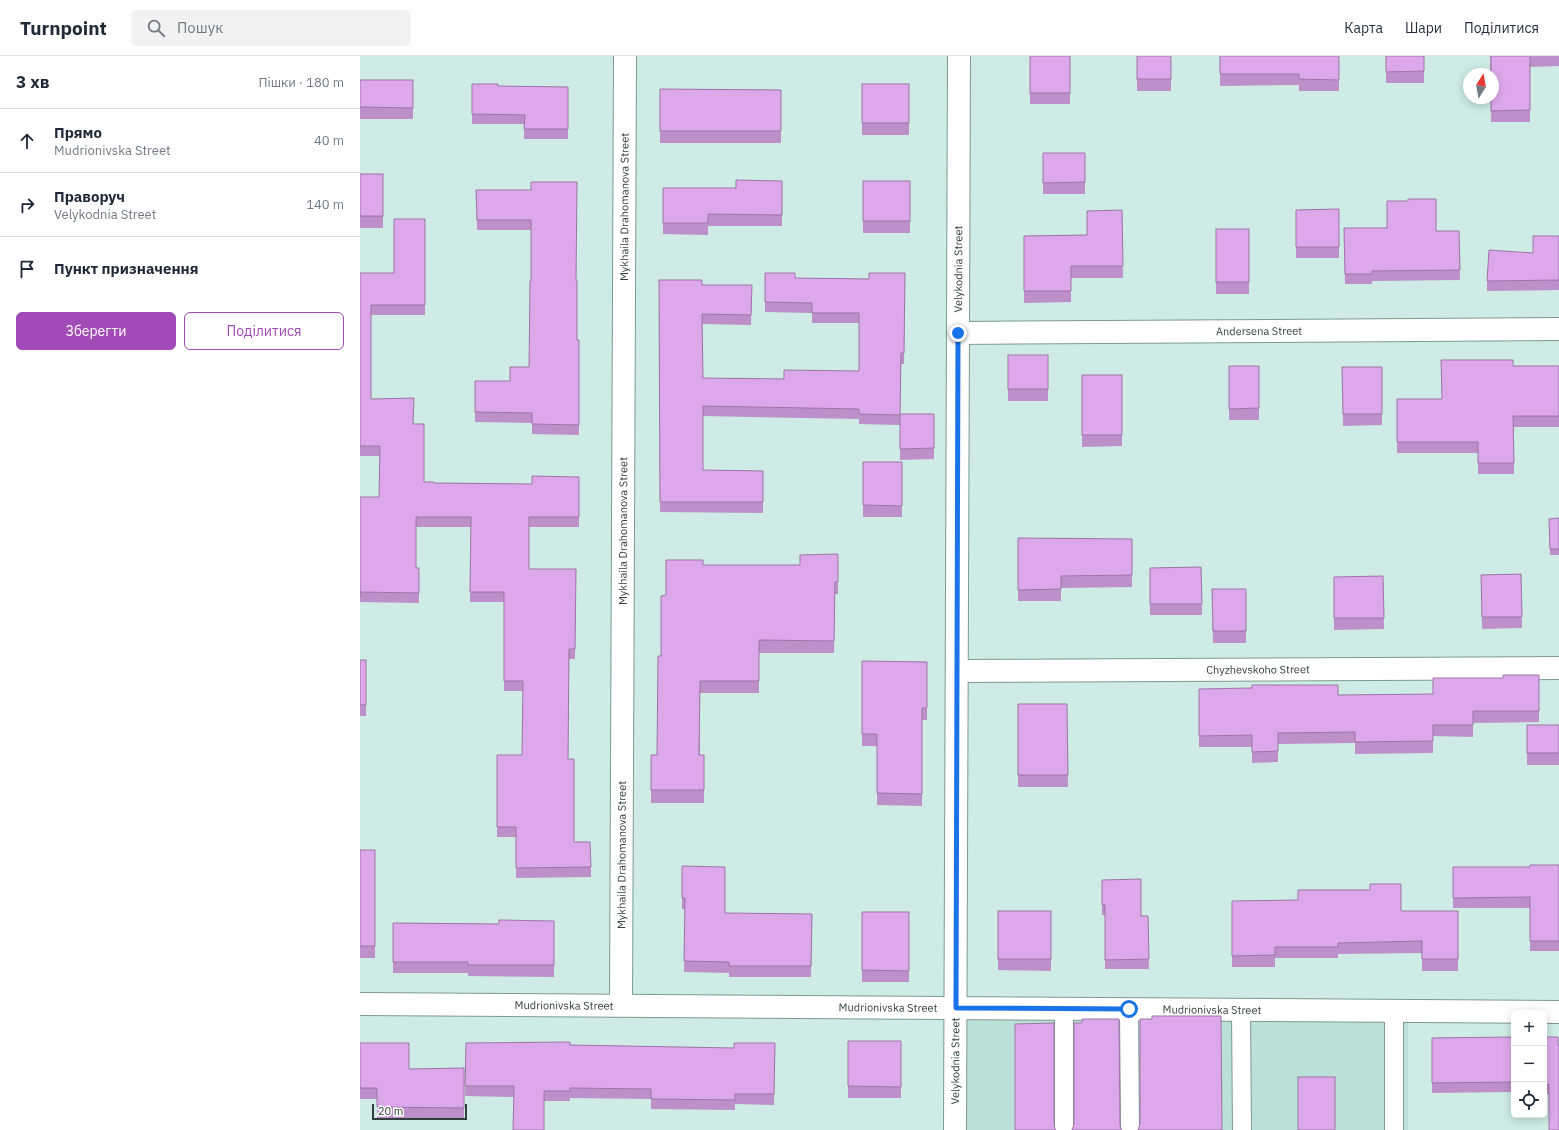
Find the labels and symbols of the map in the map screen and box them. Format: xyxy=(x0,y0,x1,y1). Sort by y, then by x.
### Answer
north arrow xyxy=(1463,68,1499,104)
street label: Mykhaila Drahomanova Street xyxy=(617,133,632,281)
street label: Velykodnia Street xyxy=(951,225,965,312)
route end xyxy=(949,324,967,342)
street label: Andersena Street xyxy=(1216,324,1302,338)
street label: Mykhaila Drahomanova Street xyxy=(616,457,630,605)
street label: Chyzhevskoho Street xyxy=(1206,662,1310,677)
street label: Mykhaila Drahomanova Street xyxy=(614,781,629,929)
street label: Mudrionivska Street xyxy=(515,998,614,1013)
street label: Mudrionivska Street xyxy=(839,1000,938,1015)
route start xyxy=(1120,1000,1138,1018)
street label: Mudrionivska Street xyxy=(1163,1002,1262,1017)
street label: Velykodnia Street xyxy=(948,1017,962,1104)
scale bar xyxy=(372,1102,467,1121)

